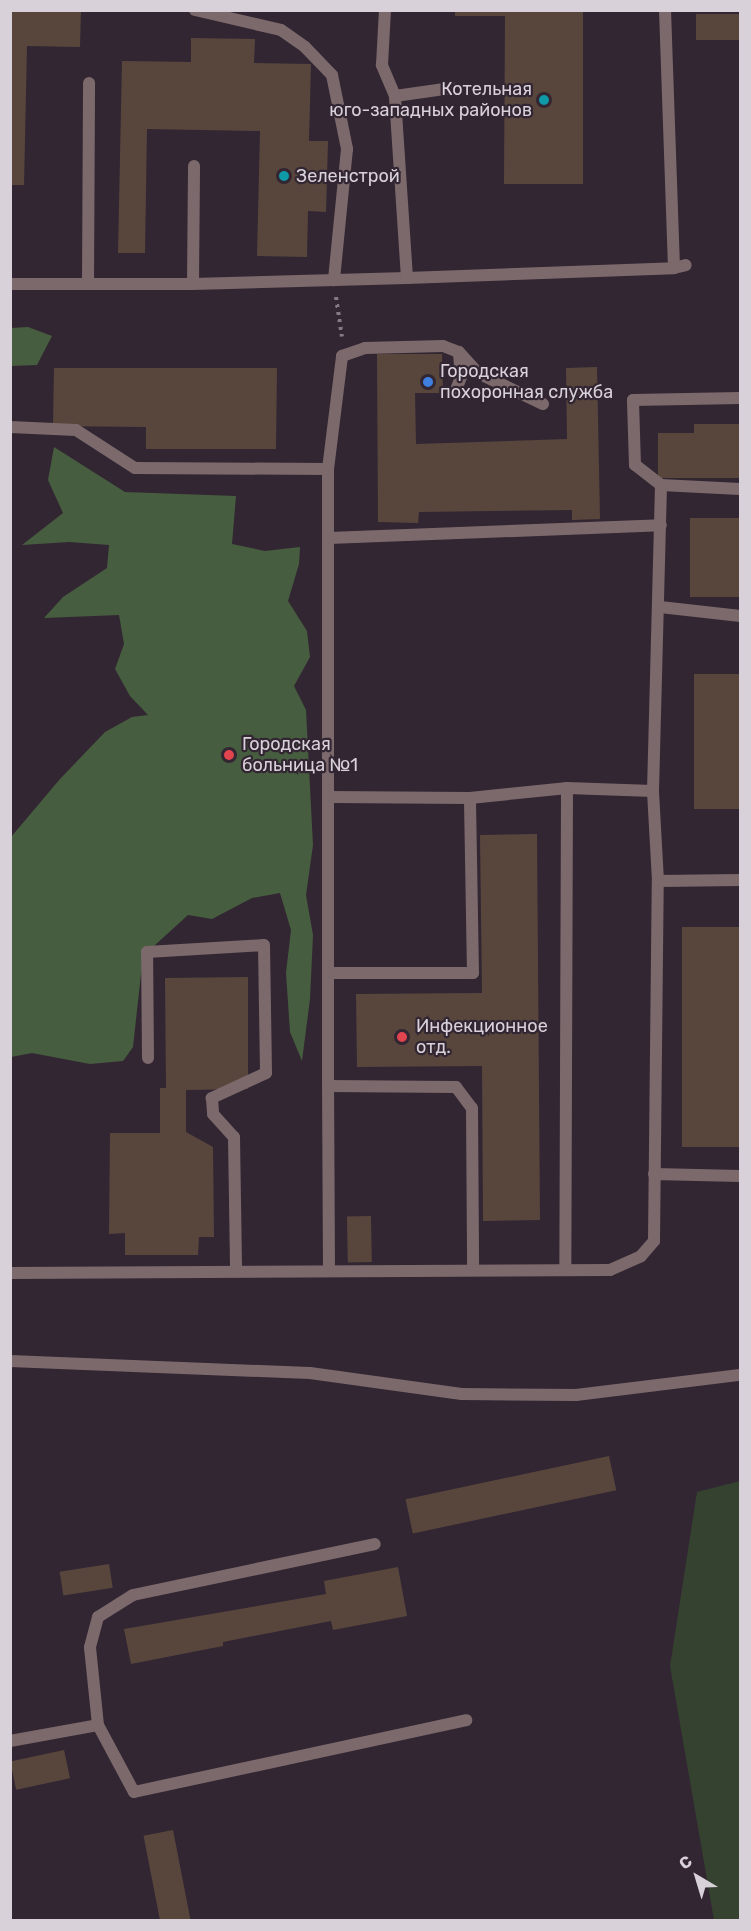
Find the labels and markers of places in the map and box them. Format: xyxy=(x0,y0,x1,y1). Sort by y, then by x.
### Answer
place label: Котельная юго-западных районов xyxy=(329,79,532,122)
marker: Котельная юго-западных районов xyxy=(537,93,551,107)
place label: Зеленстрой xyxy=(296,165,400,187)
marker: Зеленстрой xyxy=(277,169,291,183)
place label: Городская похоронная служба xyxy=(440,361,613,404)
marker: Городская похоронная служба xyxy=(421,375,435,389)
place label: Городская больница №1 xyxy=(242,734,358,777)
marker: Городская больница №1 xyxy=(220,746,238,764)
place label: Инфекционное отд. xyxy=(416,1016,548,1058)
marker: Инфекционное отд. xyxy=(393,1028,411,1046)

